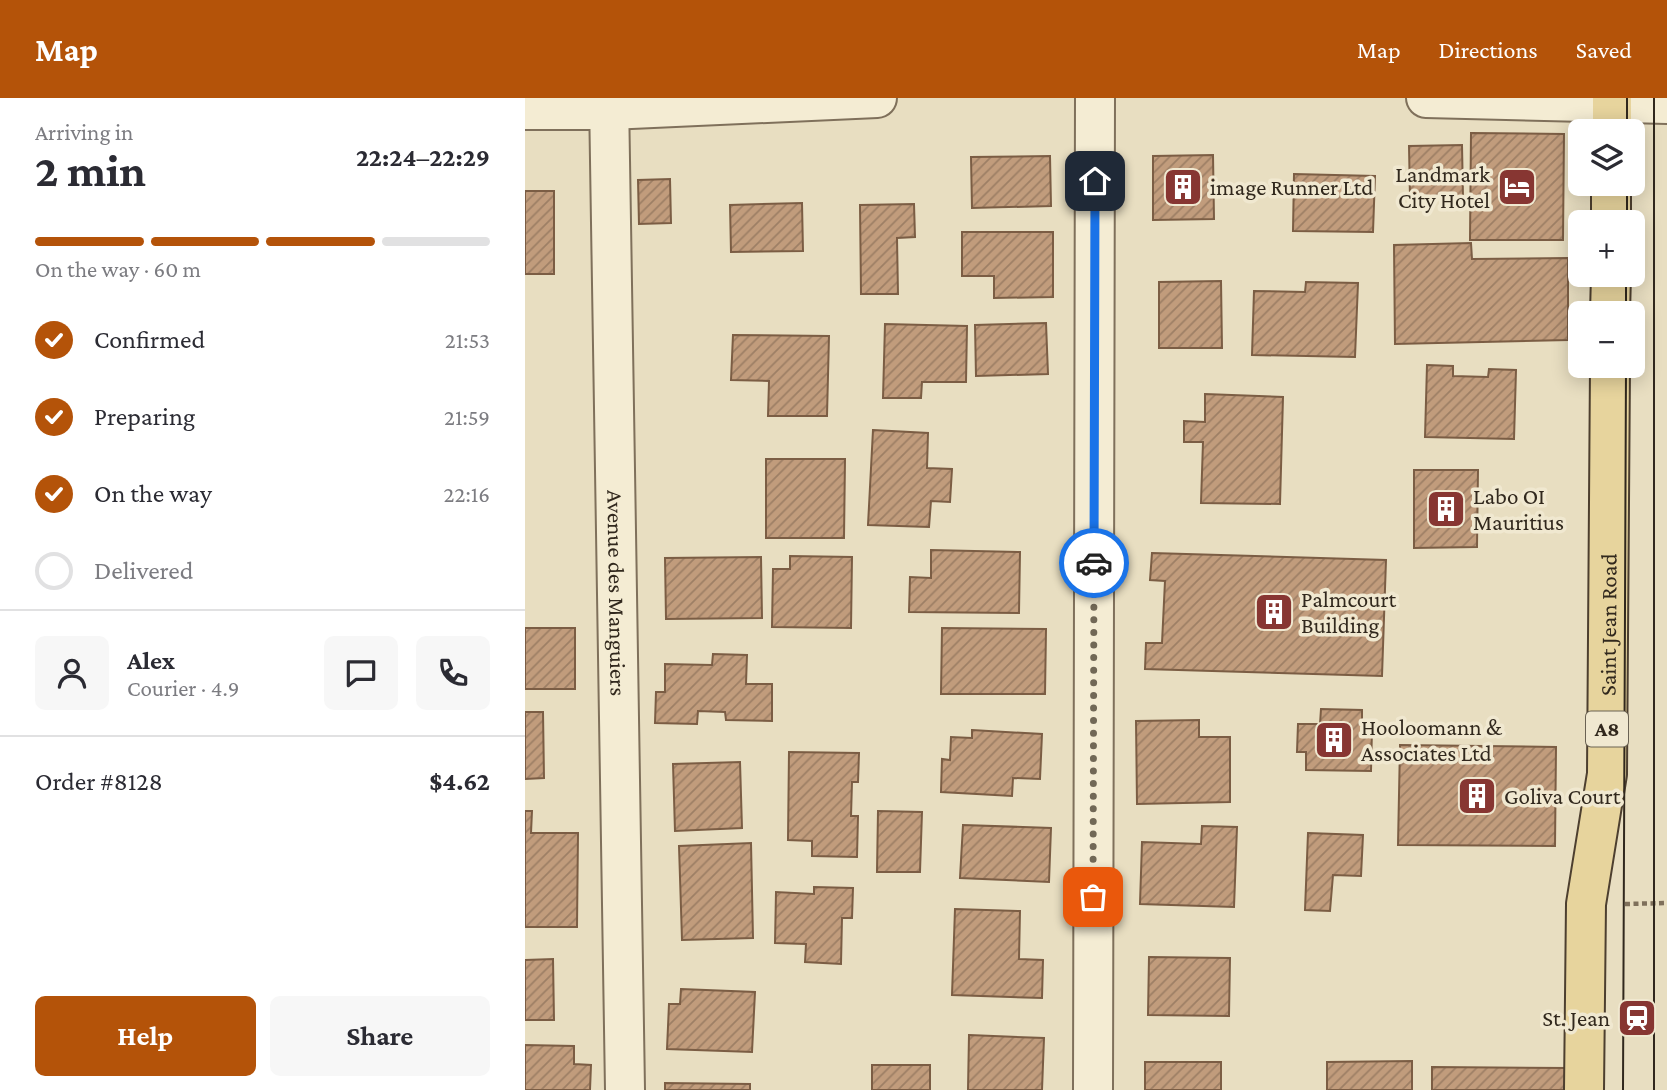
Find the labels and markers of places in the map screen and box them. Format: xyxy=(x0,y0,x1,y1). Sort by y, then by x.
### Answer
pin xyxy=(1065,151,1125,211)
place label: Landmark City Hotel xyxy=(1395,161,1490,213)
building icon: image Runner Ltd xyxy=(1162,166,1204,208)
hotel icon: Landmark City Hotel xyxy=(1496,166,1538,208)
place label: image Runner Ltd xyxy=(1210,174,1373,200)
place label: Labo OI Mauritius xyxy=(1473,483,1564,535)
building icon: Labo OI Mauritius xyxy=(1425,488,1467,530)
place label: Palmcourt Building xyxy=(1301,586,1397,638)
building icon: Palmcourt Building xyxy=(1253,591,1295,633)
place label: Hooloomann & Associates Ltd xyxy=(1361,714,1503,766)
building icon: Hooloomann & Associates Ltd xyxy=(1313,719,1355,761)
building icon: Goliva Court xyxy=(1456,775,1498,817)
place label: Goliva Court xyxy=(1504,783,1621,809)
pin xyxy=(1063,867,1123,927)
station icon: St. Jean xyxy=(1616,997,1658,1039)
place label: St. Jean xyxy=(1542,1005,1610,1031)

